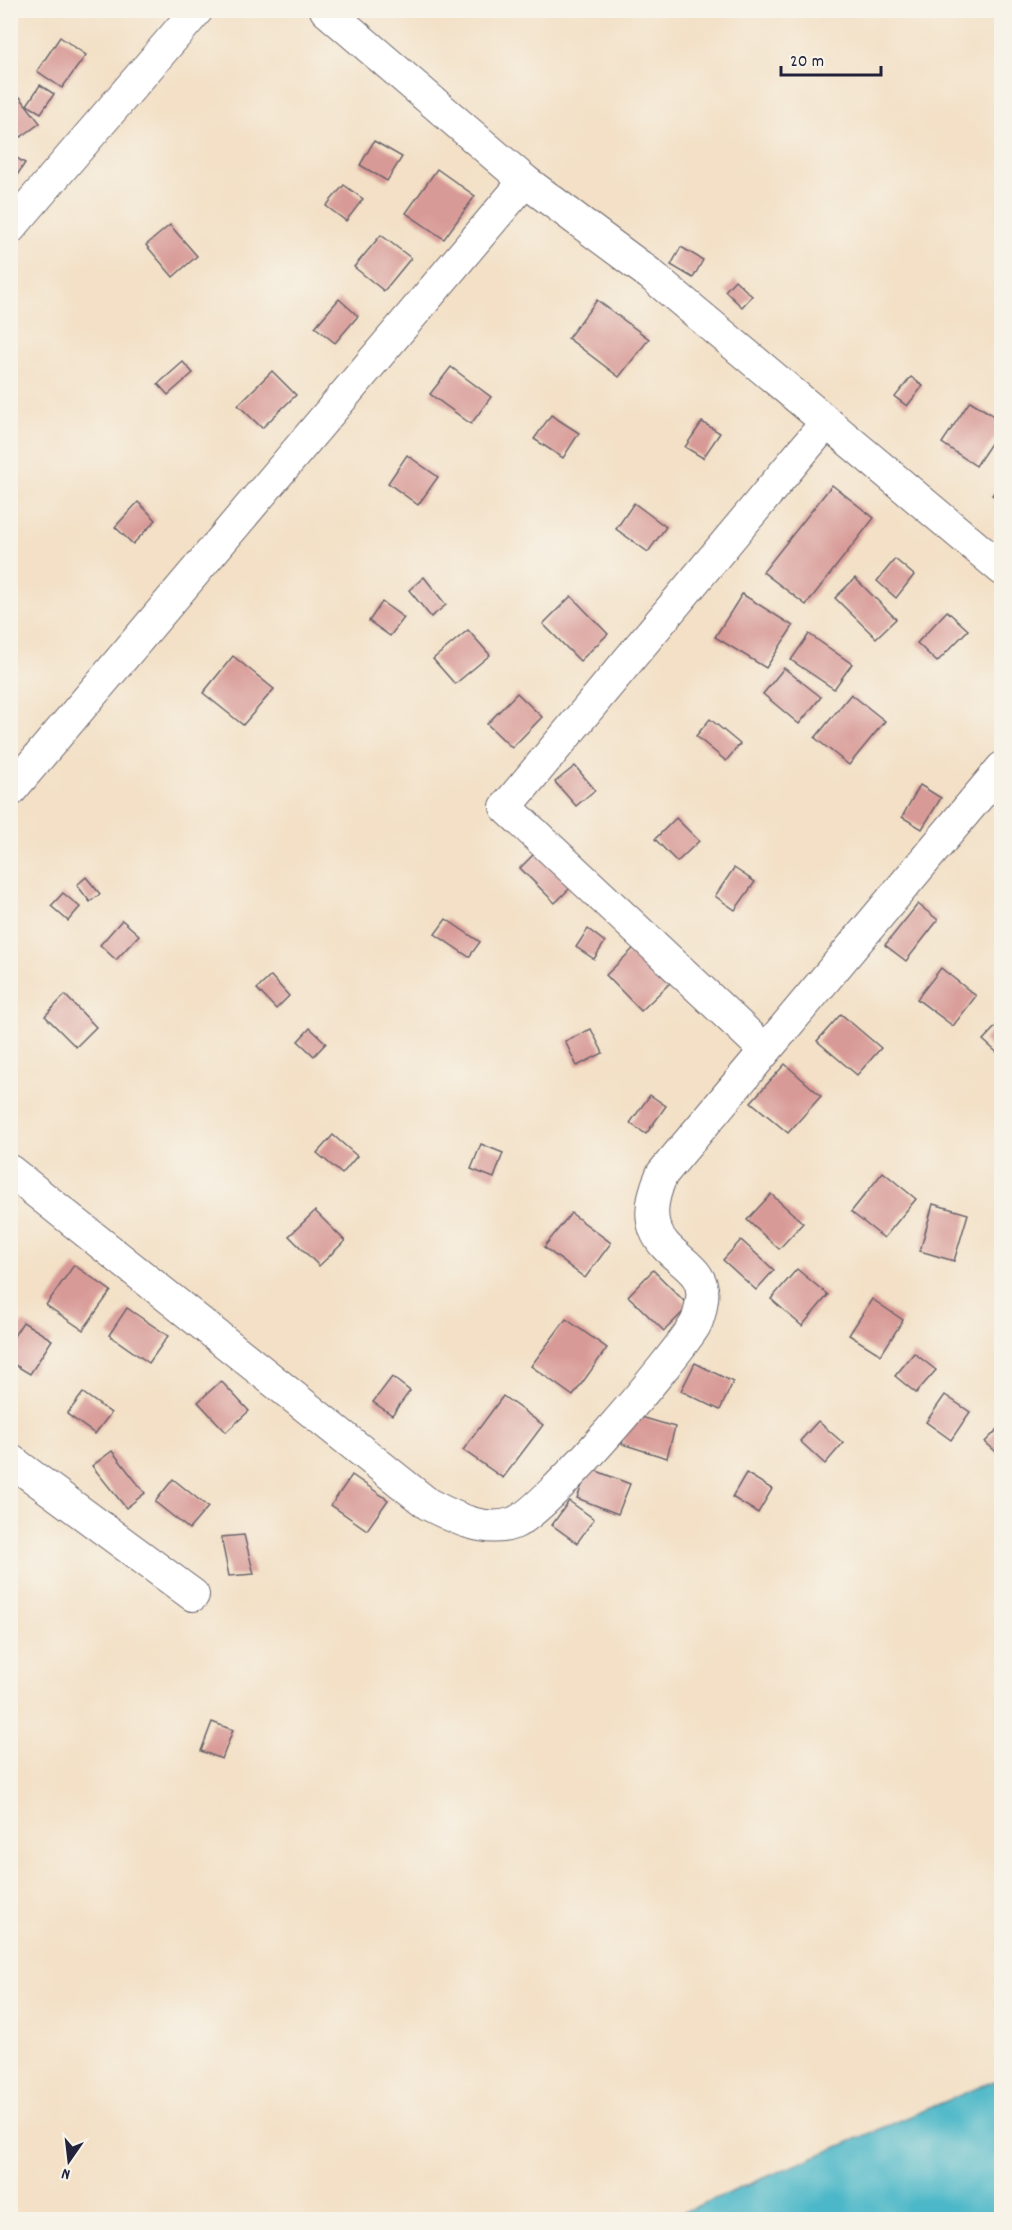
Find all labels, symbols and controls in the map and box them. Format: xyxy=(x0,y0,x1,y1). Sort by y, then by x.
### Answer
scale bar xyxy=(781,39,882,77)
text: 20 m xyxy=(790,50,824,75)
north arrow xyxy=(39,2131,99,2191)
text: N xyxy=(59,2161,73,2185)

